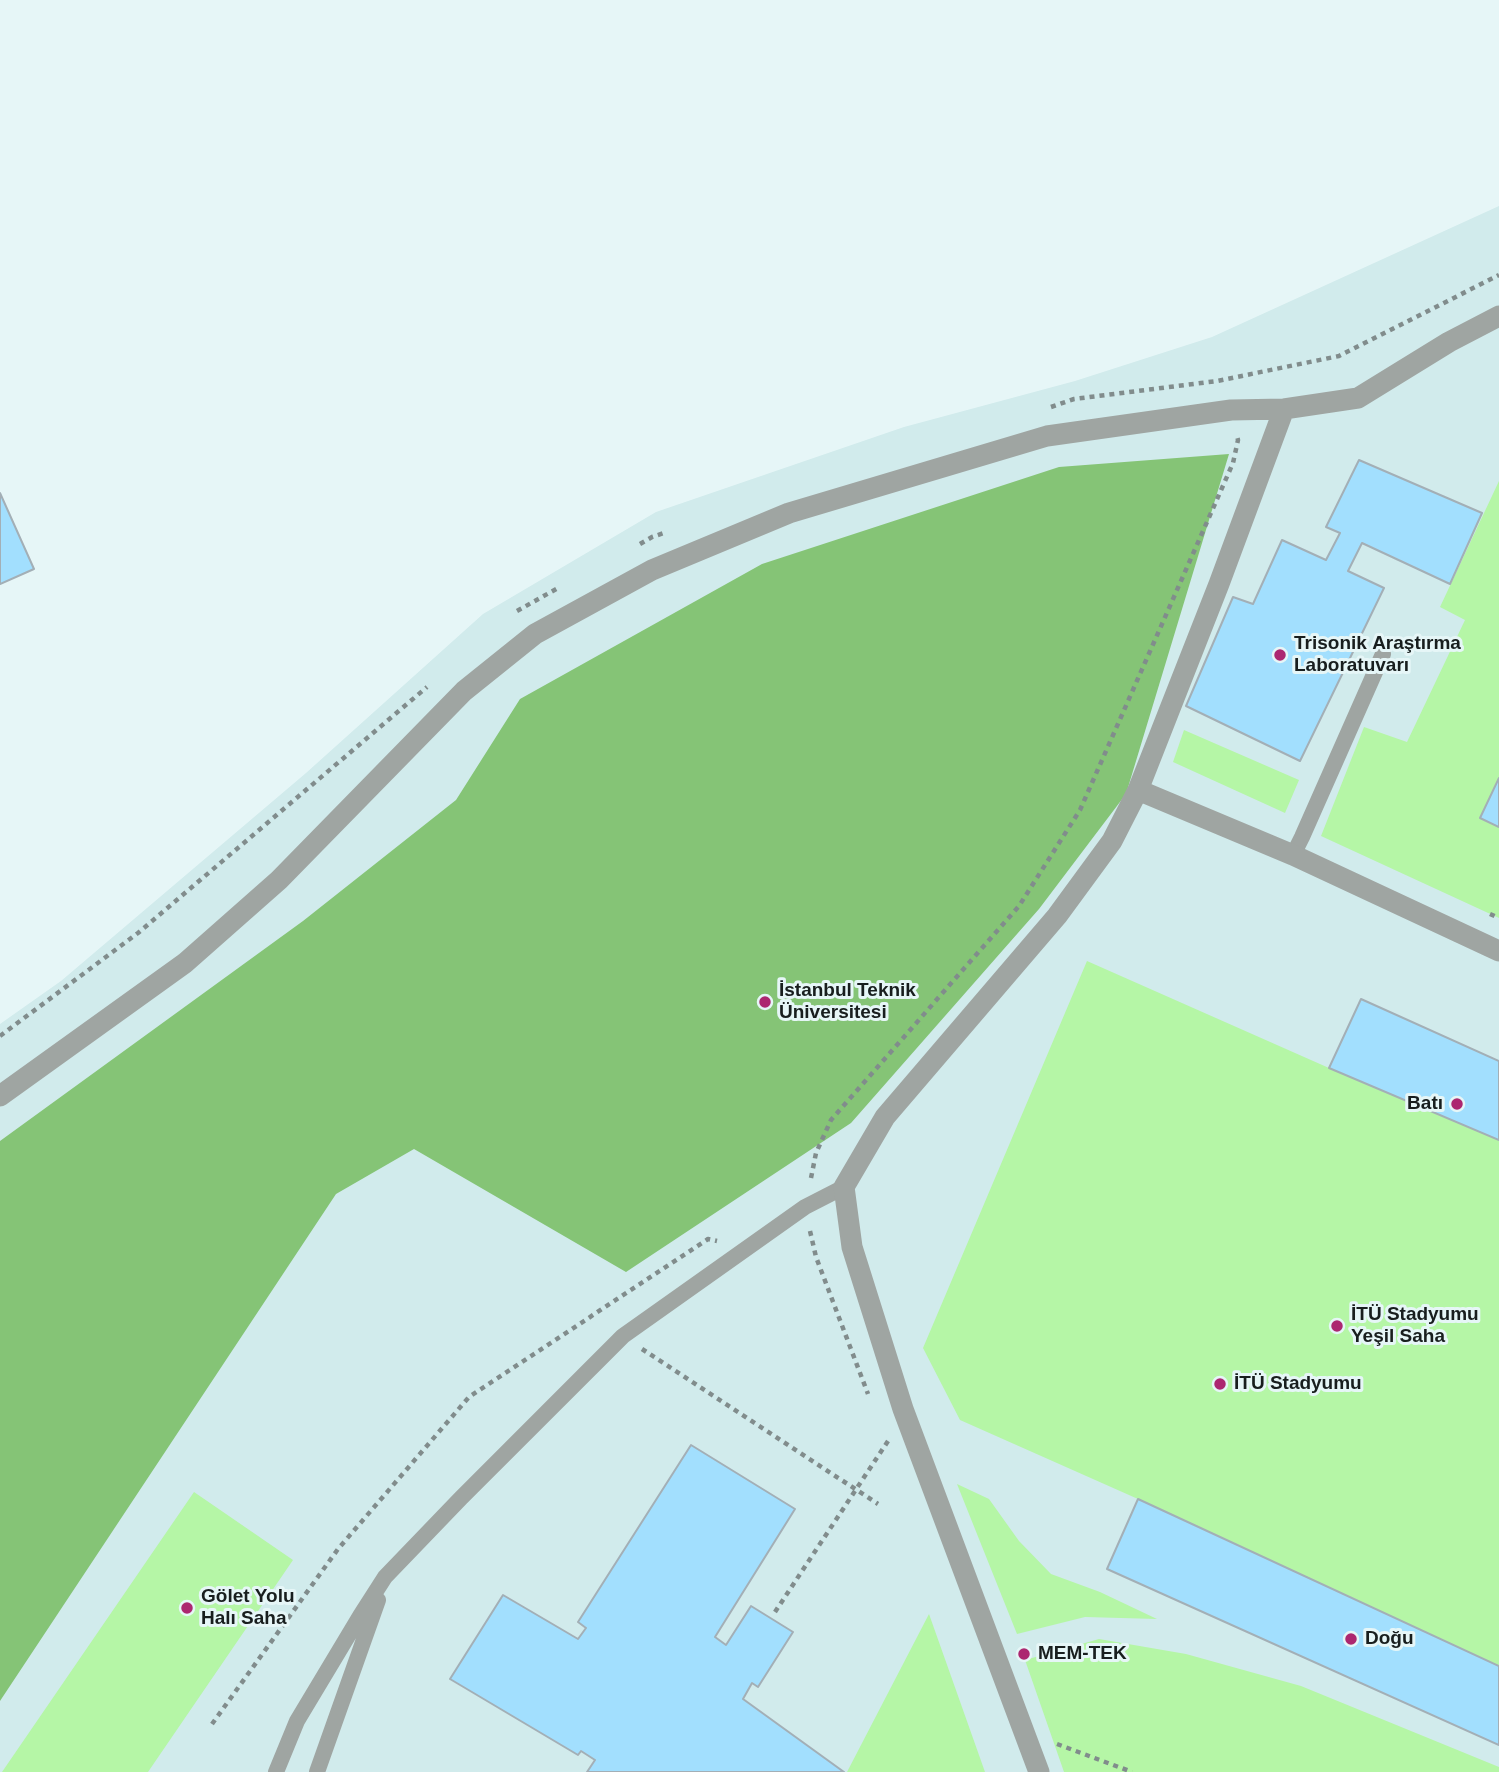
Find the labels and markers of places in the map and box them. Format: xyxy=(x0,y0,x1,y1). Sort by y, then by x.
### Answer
place label: Trisonik Araştırma Laboratuvarı xyxy=(1294,633,1461,677)
marker: Trisonik Araştırma Laboratuvarı xyxy=(1272,647,1288,663)
place label: İstanbul Teknik Üniversitesi xyxy=(779,980,916,1024)
marker: İstanbul Teknik Üniversitesi xyxy=(757,994,773,1010)
place label: Batı xyxy=(1407,1093,1443,1115)
marker: Batı xyxy=(1449,1096,1465,1112)
place label: İTÜ Stadyumu Yeşil Saha xyxy=(1351,1304,1479,1348)
marker: İTÜ Stadyumu Yeşil Saha xyxy=(1329,1318,1345,1334)
place label: İTÜ Stadyumu xyxy=(1234,1373,1362,1395)
marker: İTÜ Stadyumu xyxy=(1212,1376,1228,1392)
place label: Gölet Yolu Halı Saha xyxy=(201,1586,295,1630)
marker: Gölet Yolu Halı Saha xyxy=(179,1600,195,1616)
place label: Doğu xyxy=(1365,1628,1414,1650)
marker: Doğu xyxy=(1343,1631,1359,1647)
place label: MEM-TEK xyxy=(1038,1643,1127,1665)
marker: MEM-TEK xyxy=(1016,1646,1032,1662)

